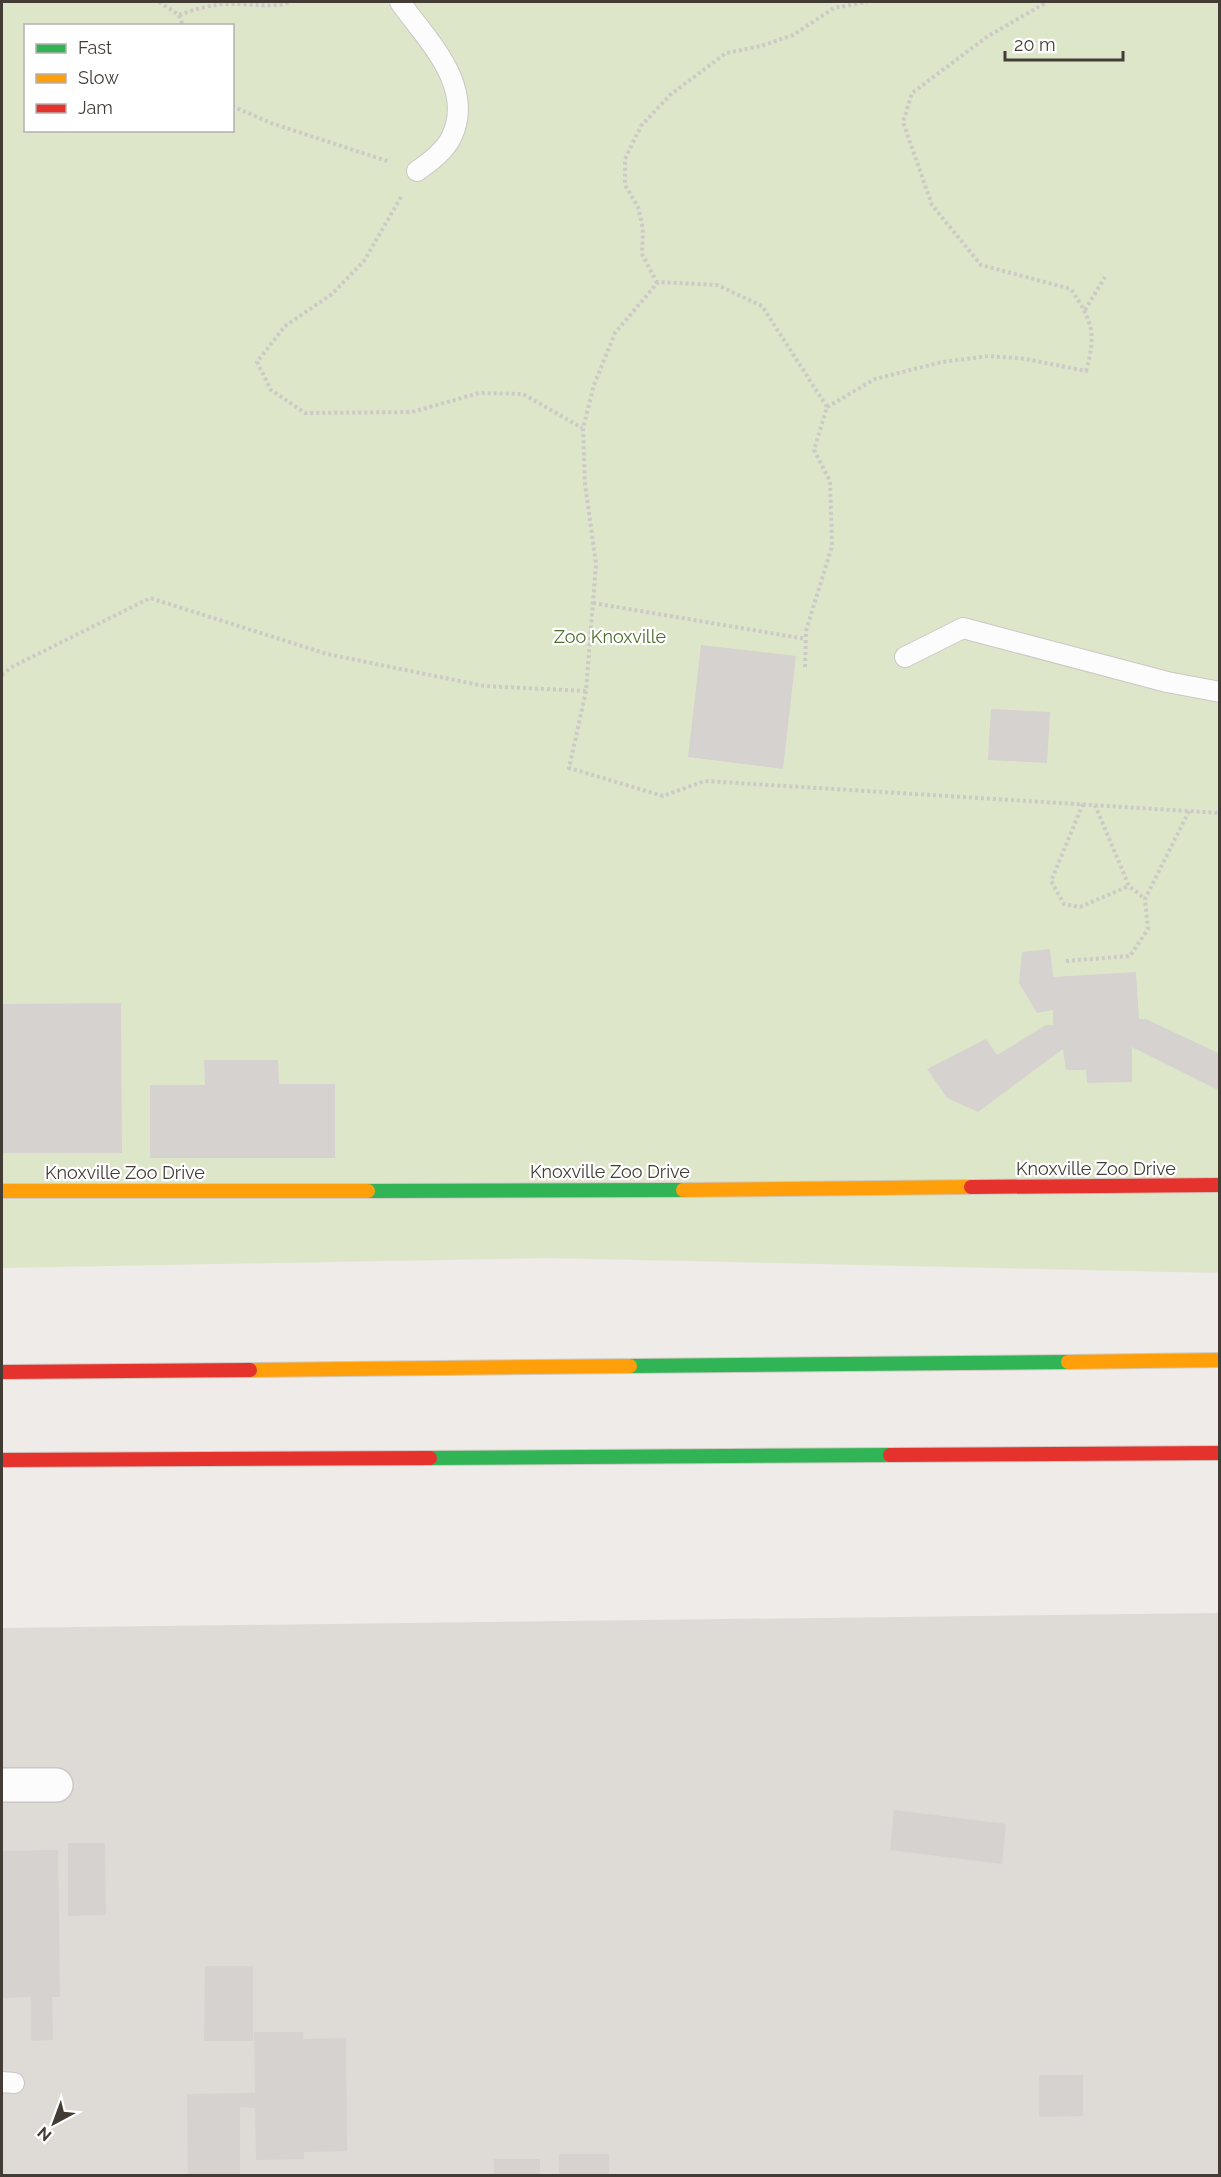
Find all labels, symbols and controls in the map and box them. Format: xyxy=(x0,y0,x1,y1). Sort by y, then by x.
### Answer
legend xyxy=(24,24,234,132)
scale bar xyxy=(1005,24,1124,62)
text: 20 m xyxy=(1014,34,1056,55)
text: Fast xyxy=(78,37,112,58)
text: Slow xyxy=(78,67,119,88)
text: Jam xyxy=(78,97,113,118)
park label: Zoo Knoxville xyxy=(554,626,667,647)
street label: Knoxville Zoo Drive xyxy=(1016,1158,1176,1179)
street label: Knoxville Zoo Drive xyxy=(530,1161,690,1182)
street label: Knoxville Zoo Drive xyxy=(45,1162,205,1183)
north arrow xyxy=(24,2093,84,2153)
text: N xyxy=(34,2123,55,2145)

